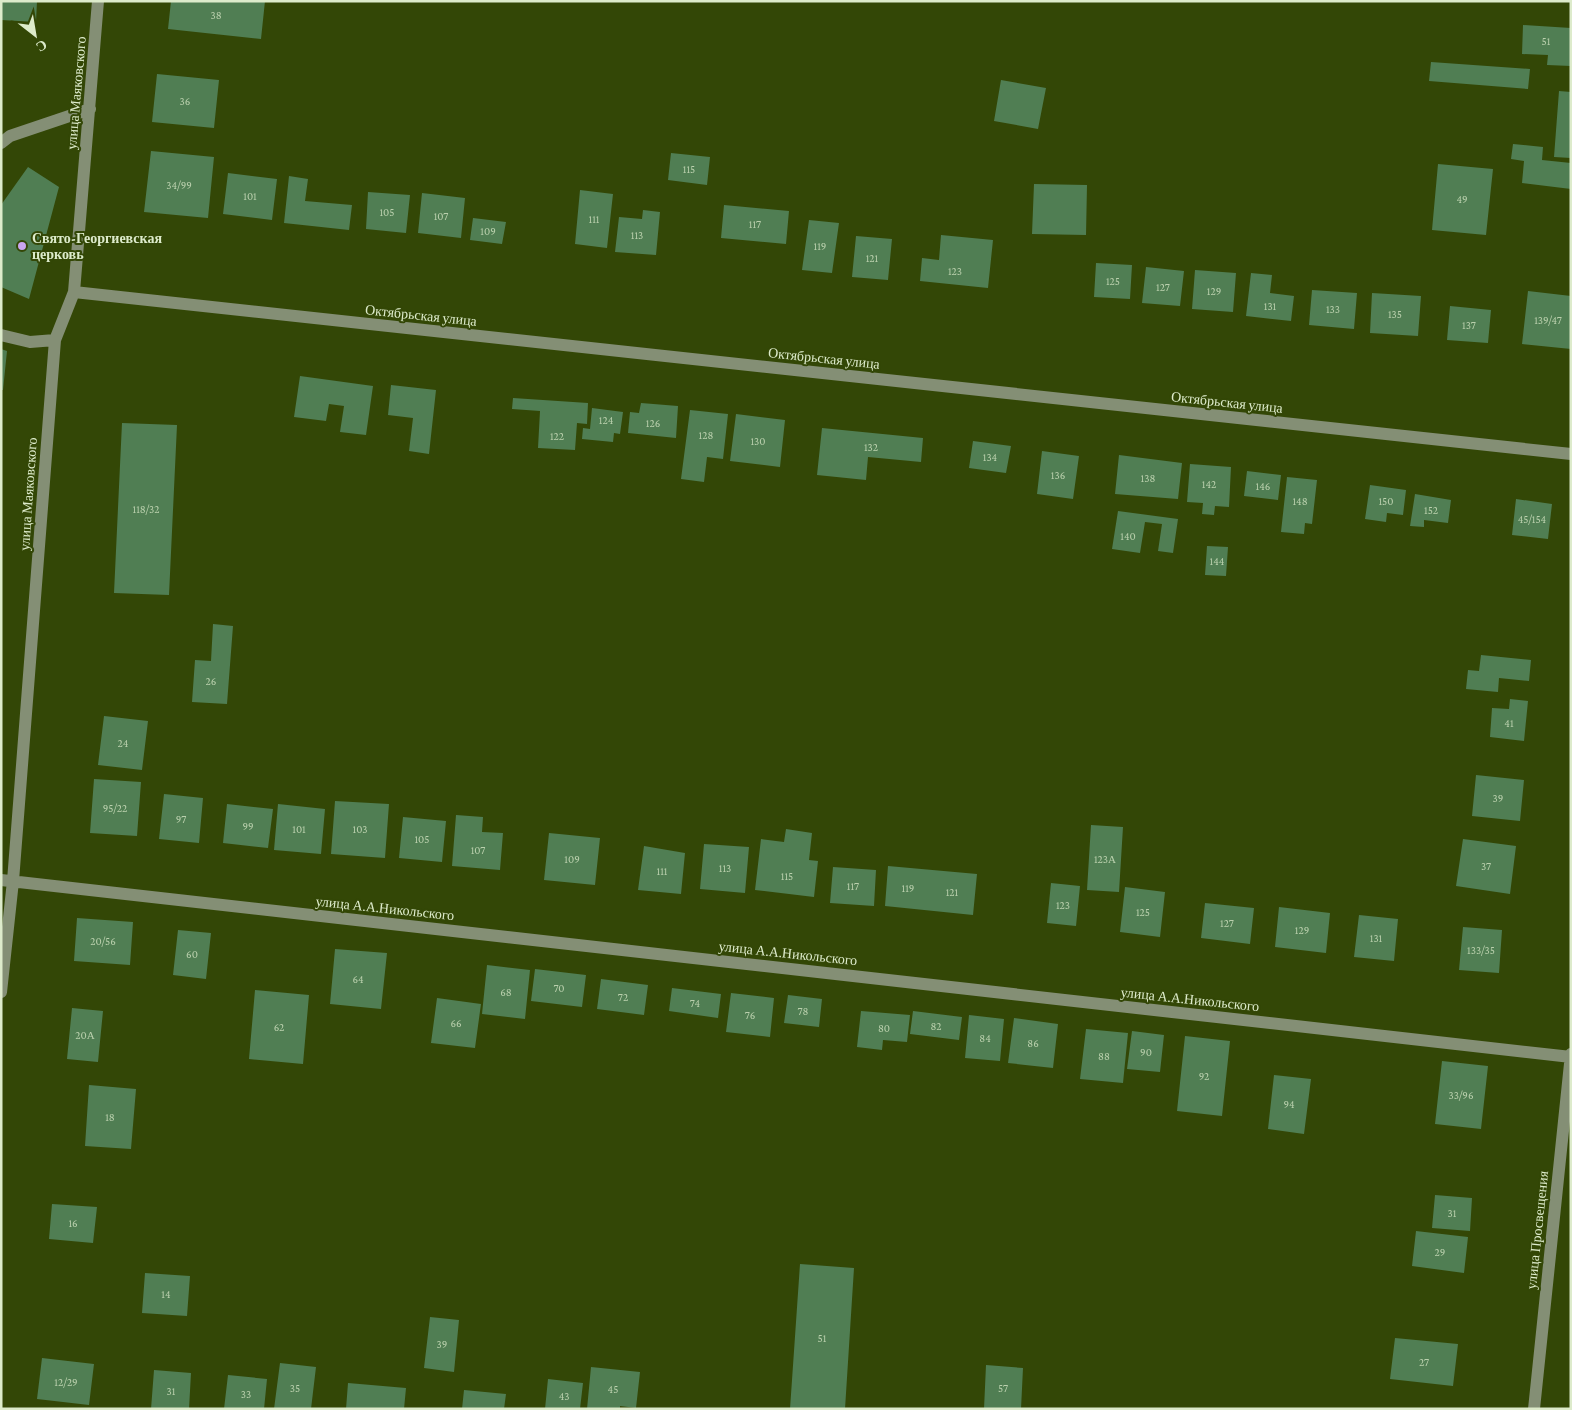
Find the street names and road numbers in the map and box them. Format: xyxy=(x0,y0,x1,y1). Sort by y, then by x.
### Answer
street label: улица Маяковского xyxy=(63,36,89,150)
street label: Октябрьская улица xyxy=(364,301,478,329)
street label: Октябрьская улица xyxy=(767,344,881,372)
street label: Октябрьская улица xyxy=(1170,388,1284,416)
street label: улица Маяковского xyxy=(16,437,40,551)
street label: улица А.А.Никольского xyxy=(315,893,455,923)
street label: улица А.А.Никольского xyxy=(718,938,858,968)
street label: улица А.А.Никольского xyxy=(1120,984,1260,1014)
street label: улица Просвещения xyxy=(1523,1169,1551,1290)

